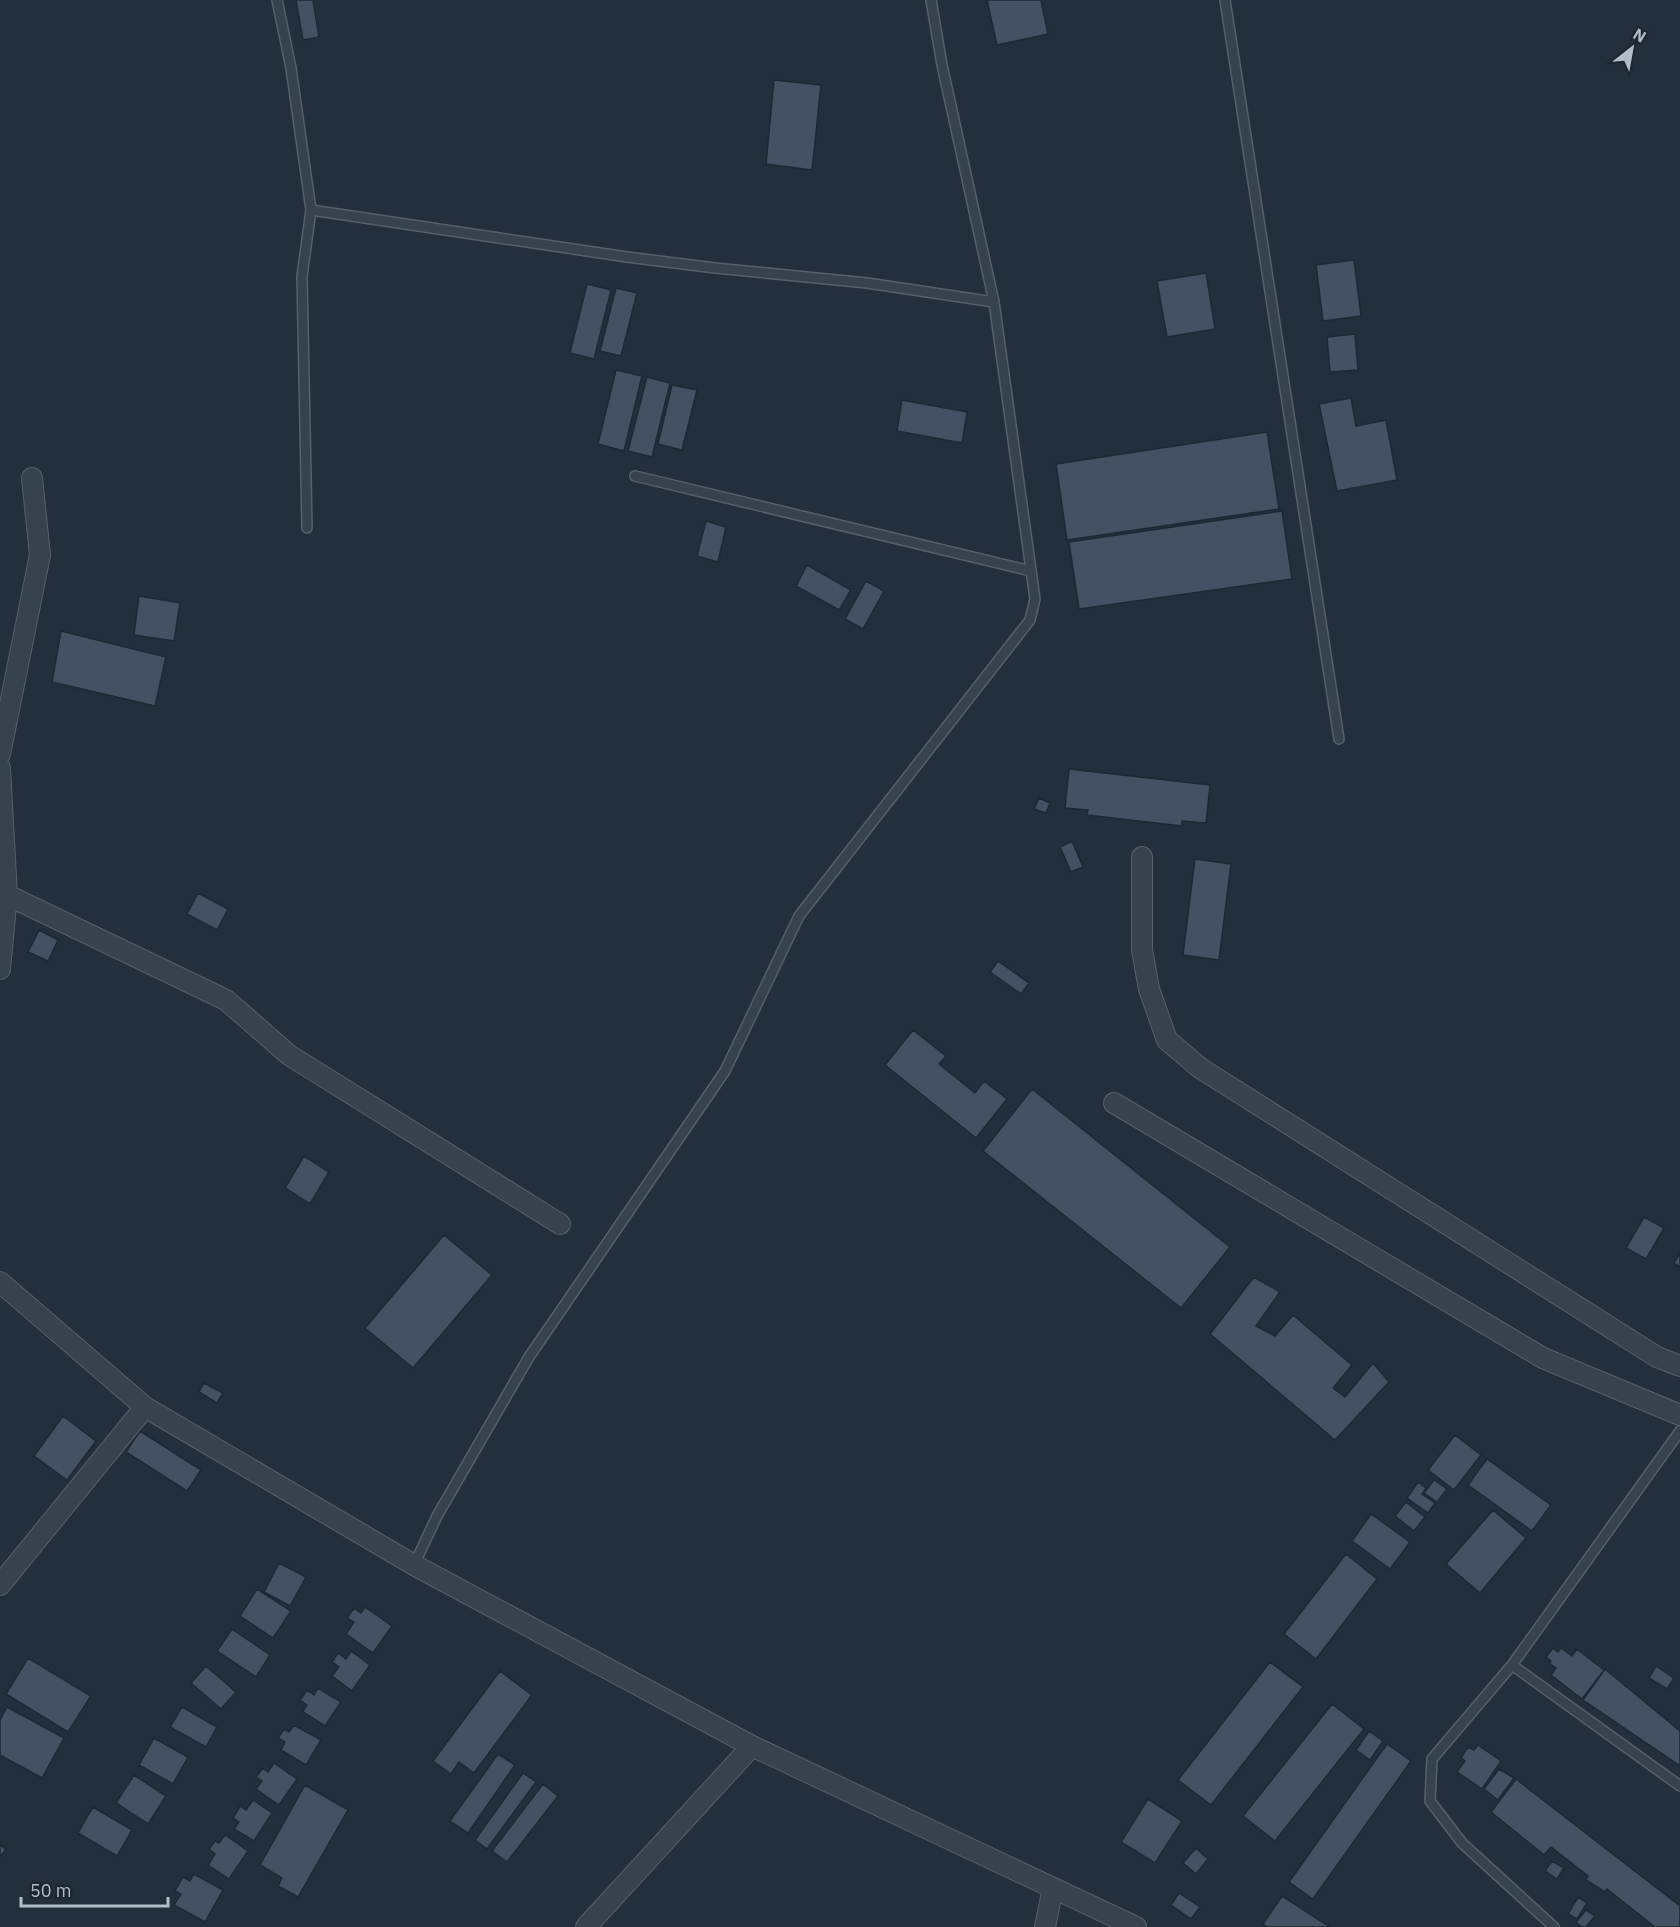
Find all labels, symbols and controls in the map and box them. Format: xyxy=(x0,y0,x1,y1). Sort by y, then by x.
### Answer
north arrow xyxy=(1602,18,1662,78)
text: N xyxy=(1630,24,1650,47)
scale bar xyxy=(21,1870,168,1908)
text: 50 m xyxy=(30,1879,72,1902)

